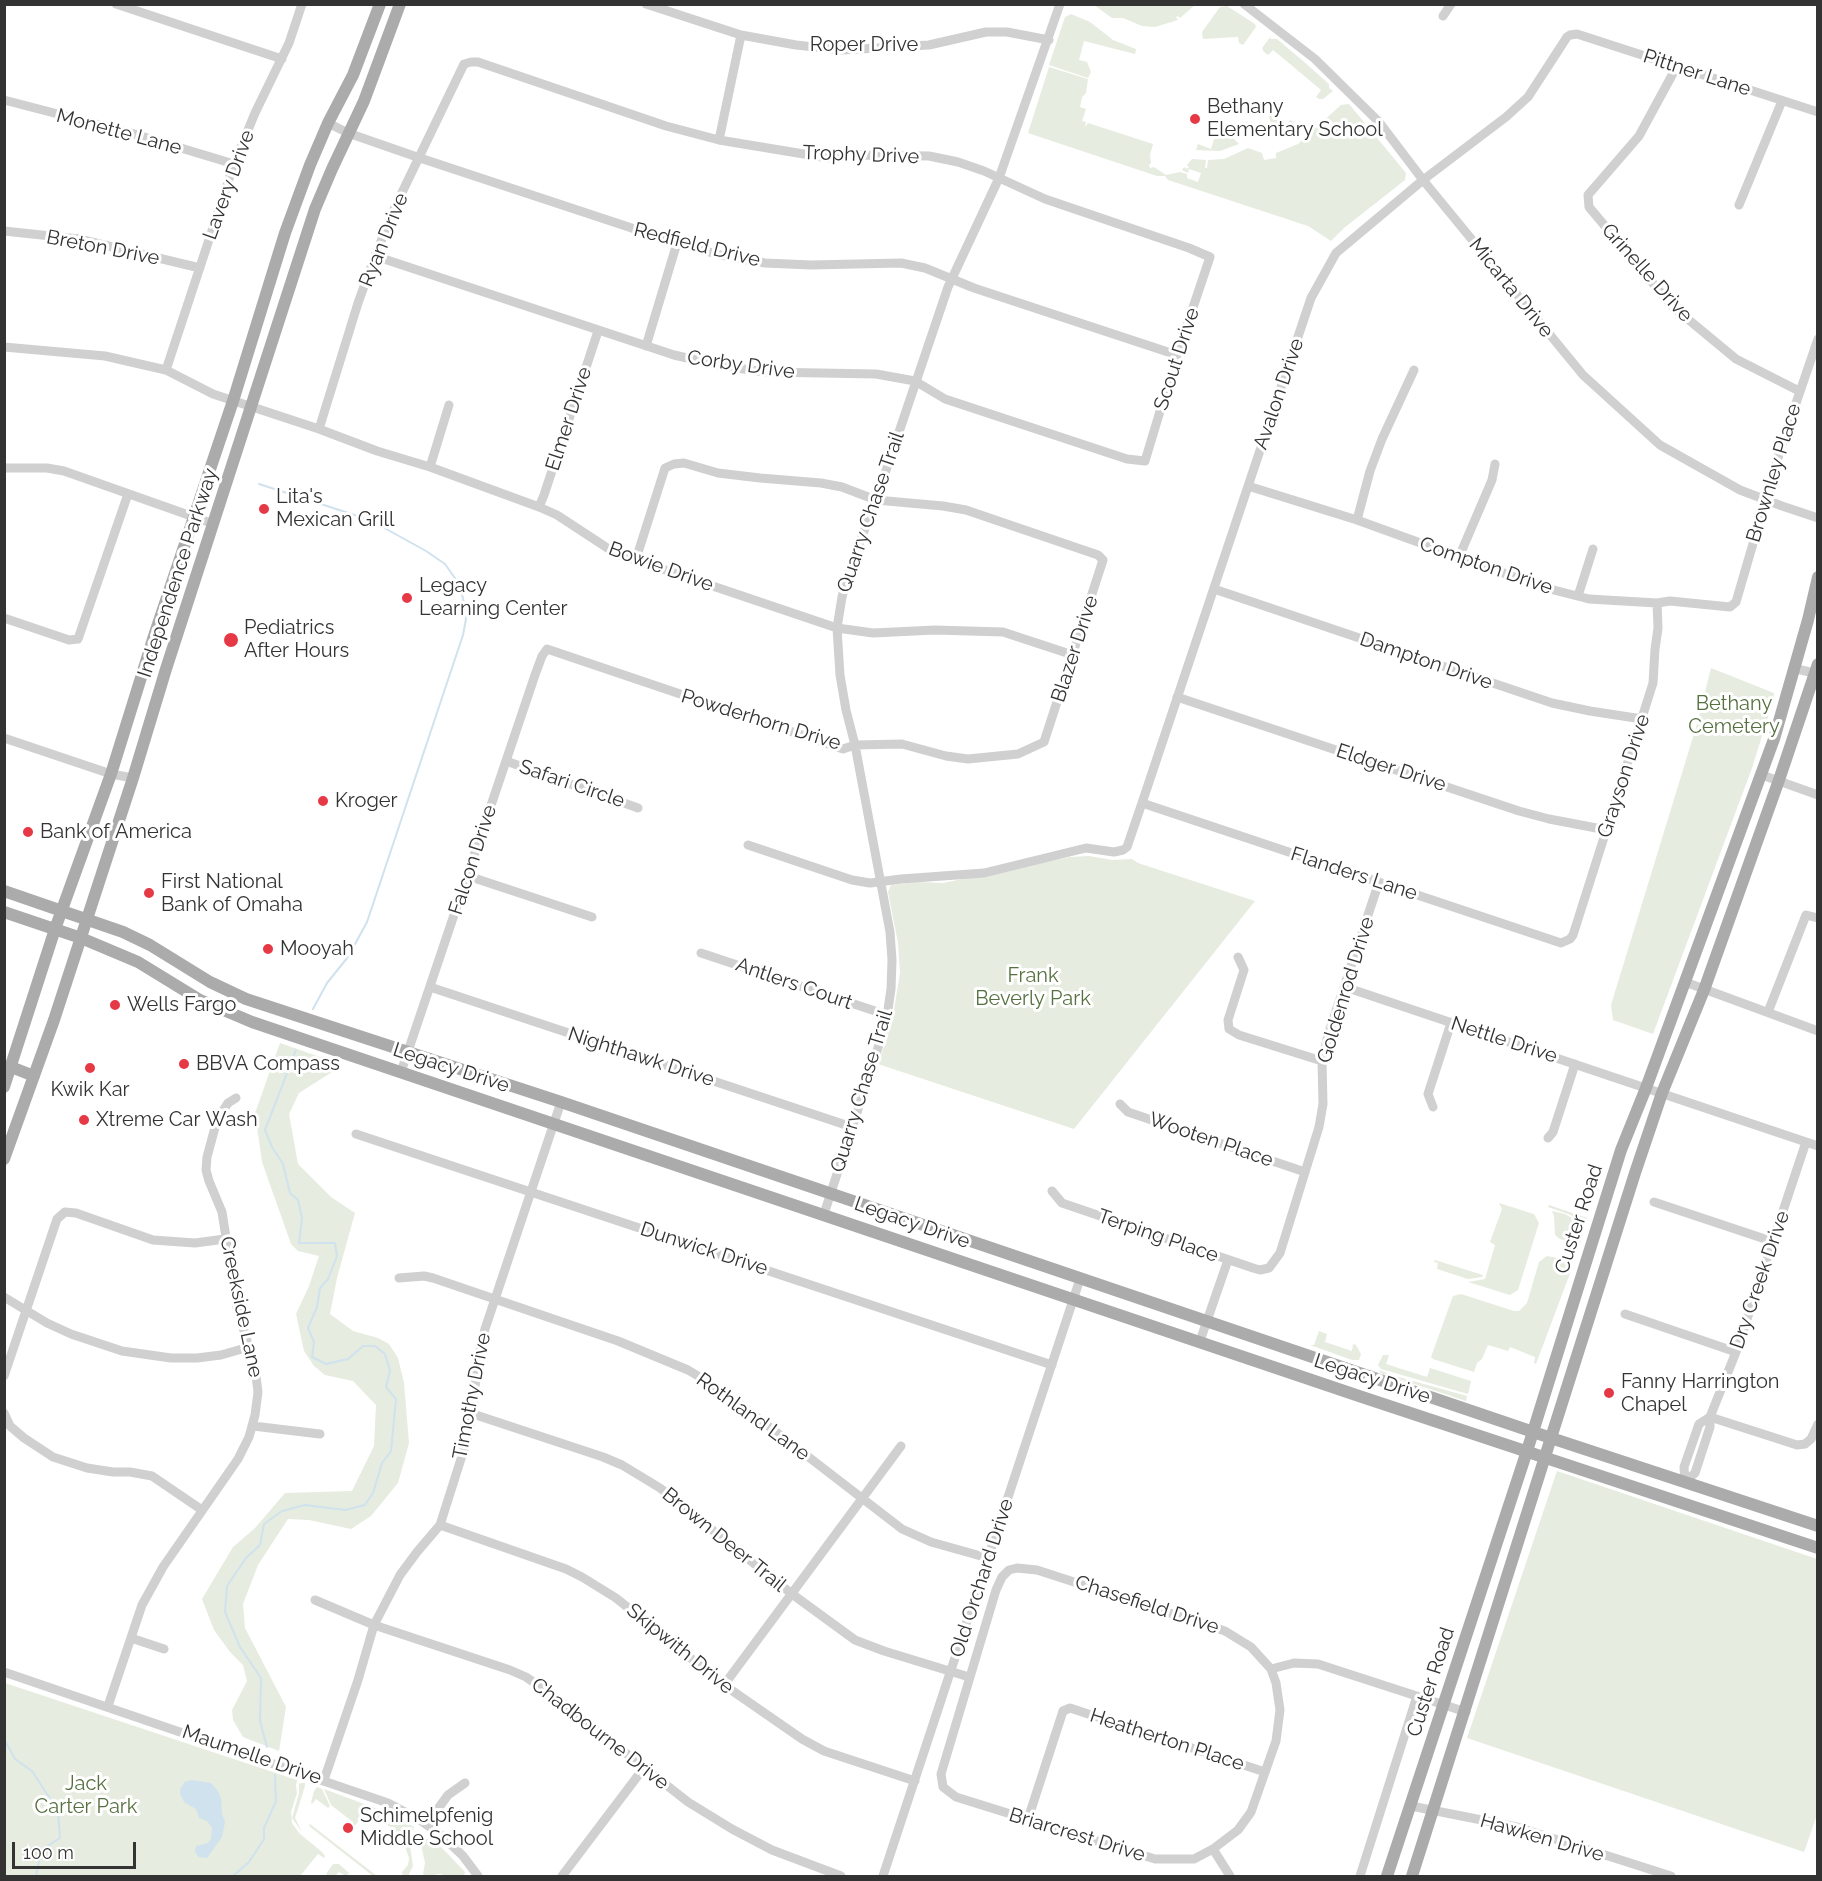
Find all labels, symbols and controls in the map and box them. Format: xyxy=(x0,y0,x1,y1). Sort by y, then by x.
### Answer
street label: Roper Drive xyxy=(810,33,918,57)
street label: Pittner Lane xyxy=(1640,44,1754,102)
place label: Bethany Elementary School xyxy=(1207,95,1383,142)
street label: Monette Lane xyxy=(54,104,184,160)
marker: Bethany Elementary School xyxy=(1188,112,1202,126)
street label: Lavery Drive xyxy=(198,127,260,243)
street label: Trophy Drive xyxy=(802,141,920,169)
street label: Ryan Drive xyxy=(354,190,414,290)
street label: Redfield Drive xyxy=(631,218,763,272)
street label: Grinelle Drive xyxy=(1596,219,1698,327)
street label: Breton Drive xyxy=(44,225,162,271)
street label: Micarta Drive xyxy=(1464,233,1558,343)
street label: Scout Drive xyxy=(1149,305,1205,413)
street label: Avalon Drive xyxy=(1249,335,1309,453)
street label: Corby Drive xyxy=(686,346,796,384)
street label: Elmer Drive xyxy=(541,364,597,474)
street label: Brownley Place xyxy=(1742,401,1806,545)
street label: Quarry Chase Trail xyxy=(832,428,910,596)
street label: Independence Parkway xyxy=(133,465,223,681)
place label: Lita's Mexican Grill xyxy=(276,485,394,532)
marker: Lita's Mexican Grill xyxy=(257,502,271,516)
street label: Compton Drive xyxy=(1416,532,1556,600)
street label: Bowie Drive xyxy=(605,537,717,597)
place label: Legacy Learning Center xyxy=(419,574,568,621)
marker: Legacy Learning Center xyxy=(400,591,414,605)
street label: Blazer Drive xyxy=(1046,593,1104,705)
place label: Pediatrics After Hours xyxy=(244,616,349,663)
street label: Dampton Drive xyxy=(1357,627,1495,695)
marker: Pediatrics After Hours xyxy=(222,631,240,649)
street label: Powderhorn Drive xyxy=(678,684,844,756)
park label: Bethany Cemetery xyxy=(1688,692,1780,739)
street label: Grayson Drive xyxy=(1593,711,1655,841)
street label: Eldger Drive xyxy=(1333,739,1449,797)
street label: Safari Circle xyxy=(516,755,628,813)
place label: Kroger xyxy=(335,789,398,813)
marker: Kroger xyxy=(316,794,330,808)
street label: Falcon Drive xyxy=(444,802,502,918)
place label: Bank of America xyxy=(40,820,192,844)
marker: Bank of America xyxy=(21,825,35,839)
street label: Flanders Lane xyxy=(1288,842,1420,906)
place label: First National Bank of Omaha xyxy=(161,870,303,917)
marker: First National Bank of Omaha xyxy=(142,886,156,900)
street label: Goldenrod Drive xyxy=(1312,914,1380,1066)
place label: Mooyah xyxy=(280,937,354,961)
marker: Mooyah xyxy=(261,942,275,956)
street label: Antlers Court xyxy=(732,953,856,1015)
park label: Frank Beverly Park xyxy=(975,964,1091,1011)
place label: Wells Fargo xyxy=(127,993,236,1017)
marker: Wells Fargo xyxy=(108,998,122,1012)
street label: Quarry Chase Trail xyxy=(826,1007,898,1175)
street label: Nettle Drive xyxy=(1448,1012,1560,1068)
street label: Nighthawk Drive xyxy=(565,1022,717,1092)
street label: Legacy Drive xyxy=(390,1038,512,1098)
place label: BBVA Compass xyxy=(196,1052,340,1076)
marker: BBVA Compass xyxy=(177,1057,191,1071)
marker: Kwik Kar xyxy=(83,1061,97,1075)
place label: Kwik Kar xyxy=(50,1078,130,1102)
place label: Xtreme Car Wash xyxy=(96,1108,258,1132)
street label: Wooten Place xyxy=(1146,1108,1276,1172)
marker: Xtreme Car Wash xyxy=(77,1113,91,1127)
street label: Custer Road xyxy=(1550,1161,1608,1277)
street label: Legacy Drive xyxy=(851,1192,973,1254)
street label: Terping Place xyxy=(1095,1204,1221,1268)
street label: Dry Creek Drive xyxy=(1725,1208,1795,1352)
street label: Dunwick Drive xyxy=(637,1217,771,1281)
street label: Creekside Lane xyxy=(214,1234,268,1380)
street label: Timothy Drive xyxy=(448,1331,496,1461)
street label: Legacy Drive xyxy=(1311,1349,1433,1409)
street label: Rothland Lane xyxy=(692,1368,814,1466)
place label: Fanny Harrington Chapel xyxy=(1621,1370,1779,1417)
marker: Fanny Harrington Chapel xyxy=(1602,1386,1616,1400)
street label: Brown Deer Trail xyxy=(657,1483,791,1597)
street label: Old Orchard Drive xyxy=(945,1496,1019,1660)
street label: Chasefield Drive xyxy=(1072,1570,1222,1640)
street label: Skipwith Drive xyxy=(622,1598,738,1700)
street label: Custer Road xyxy=(1402,1624,1460,1740)
street label: Chadbourne Drive xyxy=(526,1673,674,1795)
street label: Heatherton Place xyxy=(1087,1704,1247,1776)
street label: Maumelle Drive xyxy=(179,1720,325,1790)
park label: Jack Carter Park xyxy=(35,1772,137,1819)
street label: Briarcrest Drive xyxy=(1006,1803,1148,1867)
place label: Schimelpfenig Middle School xyxy=(360,1804,493,1851)
street label: Hawken Drive xyxy=(1477,1809,1607,1867)
marker: Schimelpfenig Middle School xyxy=(341,1821,355,1835)
scale bar xyxy=(15,1830,140,1868)
text: 100 m xyxy=(23,1842,74,1863)

